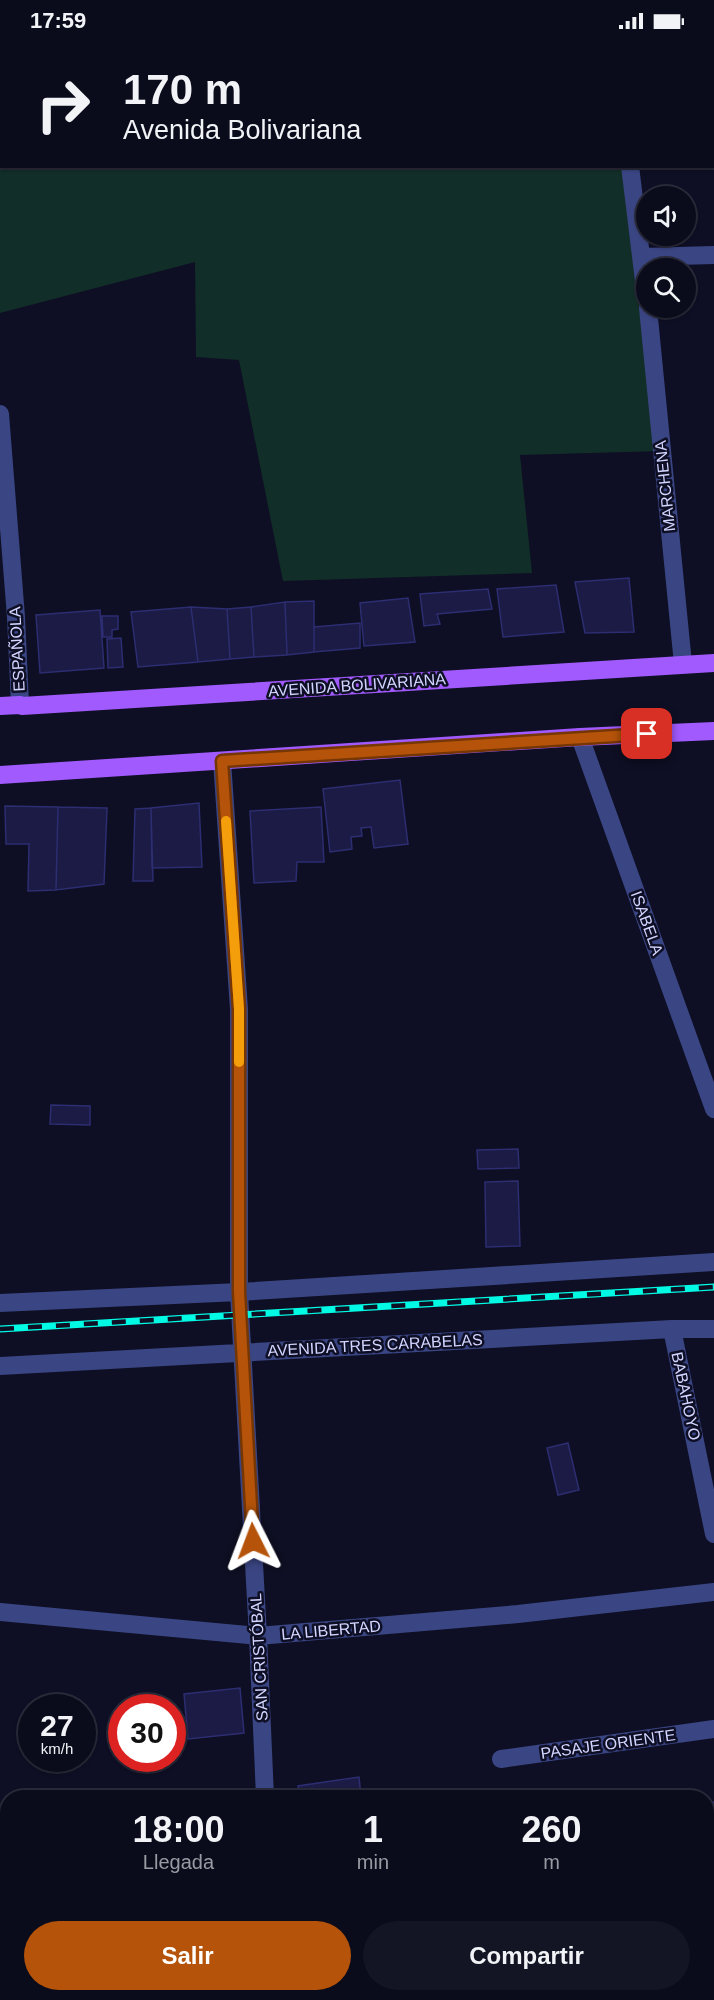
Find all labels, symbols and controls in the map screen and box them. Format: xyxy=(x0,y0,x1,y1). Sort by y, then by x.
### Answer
text: 17:59 xyxy=(30,8,86,33)
icon: right xyxy=(24,66,102,144)
text: 170 m xyxy=(123,66,242,113)
text: Avenida Bolivariana xyxy=(123,115,361,145)
map controls xyxy=(636,186,696,318)
button: sound xyxy=(636,186,696,246)
button: search xyxy=(636,258,696,318)
street label: MARCHENA xyxy=(652,439,678,532)
street label: ESPAÑOLA xyxy=(4,606,28,692)
street label: AVENIDA BOLIVARIANA xyxy=(268,670,447,700)
pin xyxy=(621,708,672,759)
icon: arrive xyxy=(630,717,663,750)
street label: ISABELA xyxy=(628,889,667,958)
street label: AVENIDA TRES CARABELAS xyxy=(267,1331,483,1359)
street label: BABAHOYO xyxy=(668,1350,704,1442)
position arrow xyxy=(221,1509,285,1573)
street label: SAN CRISTÓBAL xyxy=(246,1593,271,1721)
street label: LA LIBERTAD xyxy=(280,1617,382,1643)
speed limit sign: 30 xyxy=(108,1694,186,1772)
text: 27 xyxy=(40,1709,74,1742)
street label: PASAJE ORIENTE xyxy=(540,1726,676,1762)
text: km/h xyxy=(41,1740,73,1757)
text: 18:00 xyxy=(132,1809,224,1850)
text: 1 xyxy=(363,1809,383,1850)
text: 260 xyxy=(521,1809,582,1850)
text: Llegada xyxy=(143,1851,214,1873)
text: min xyxy=(357,1851,389,1873)
text: m xyxy=(543,1851,560,1873)
button: Salir xyxy=(24,1921,351,1990)
button: Compartir xyxy=(363,1921,690,1990)

